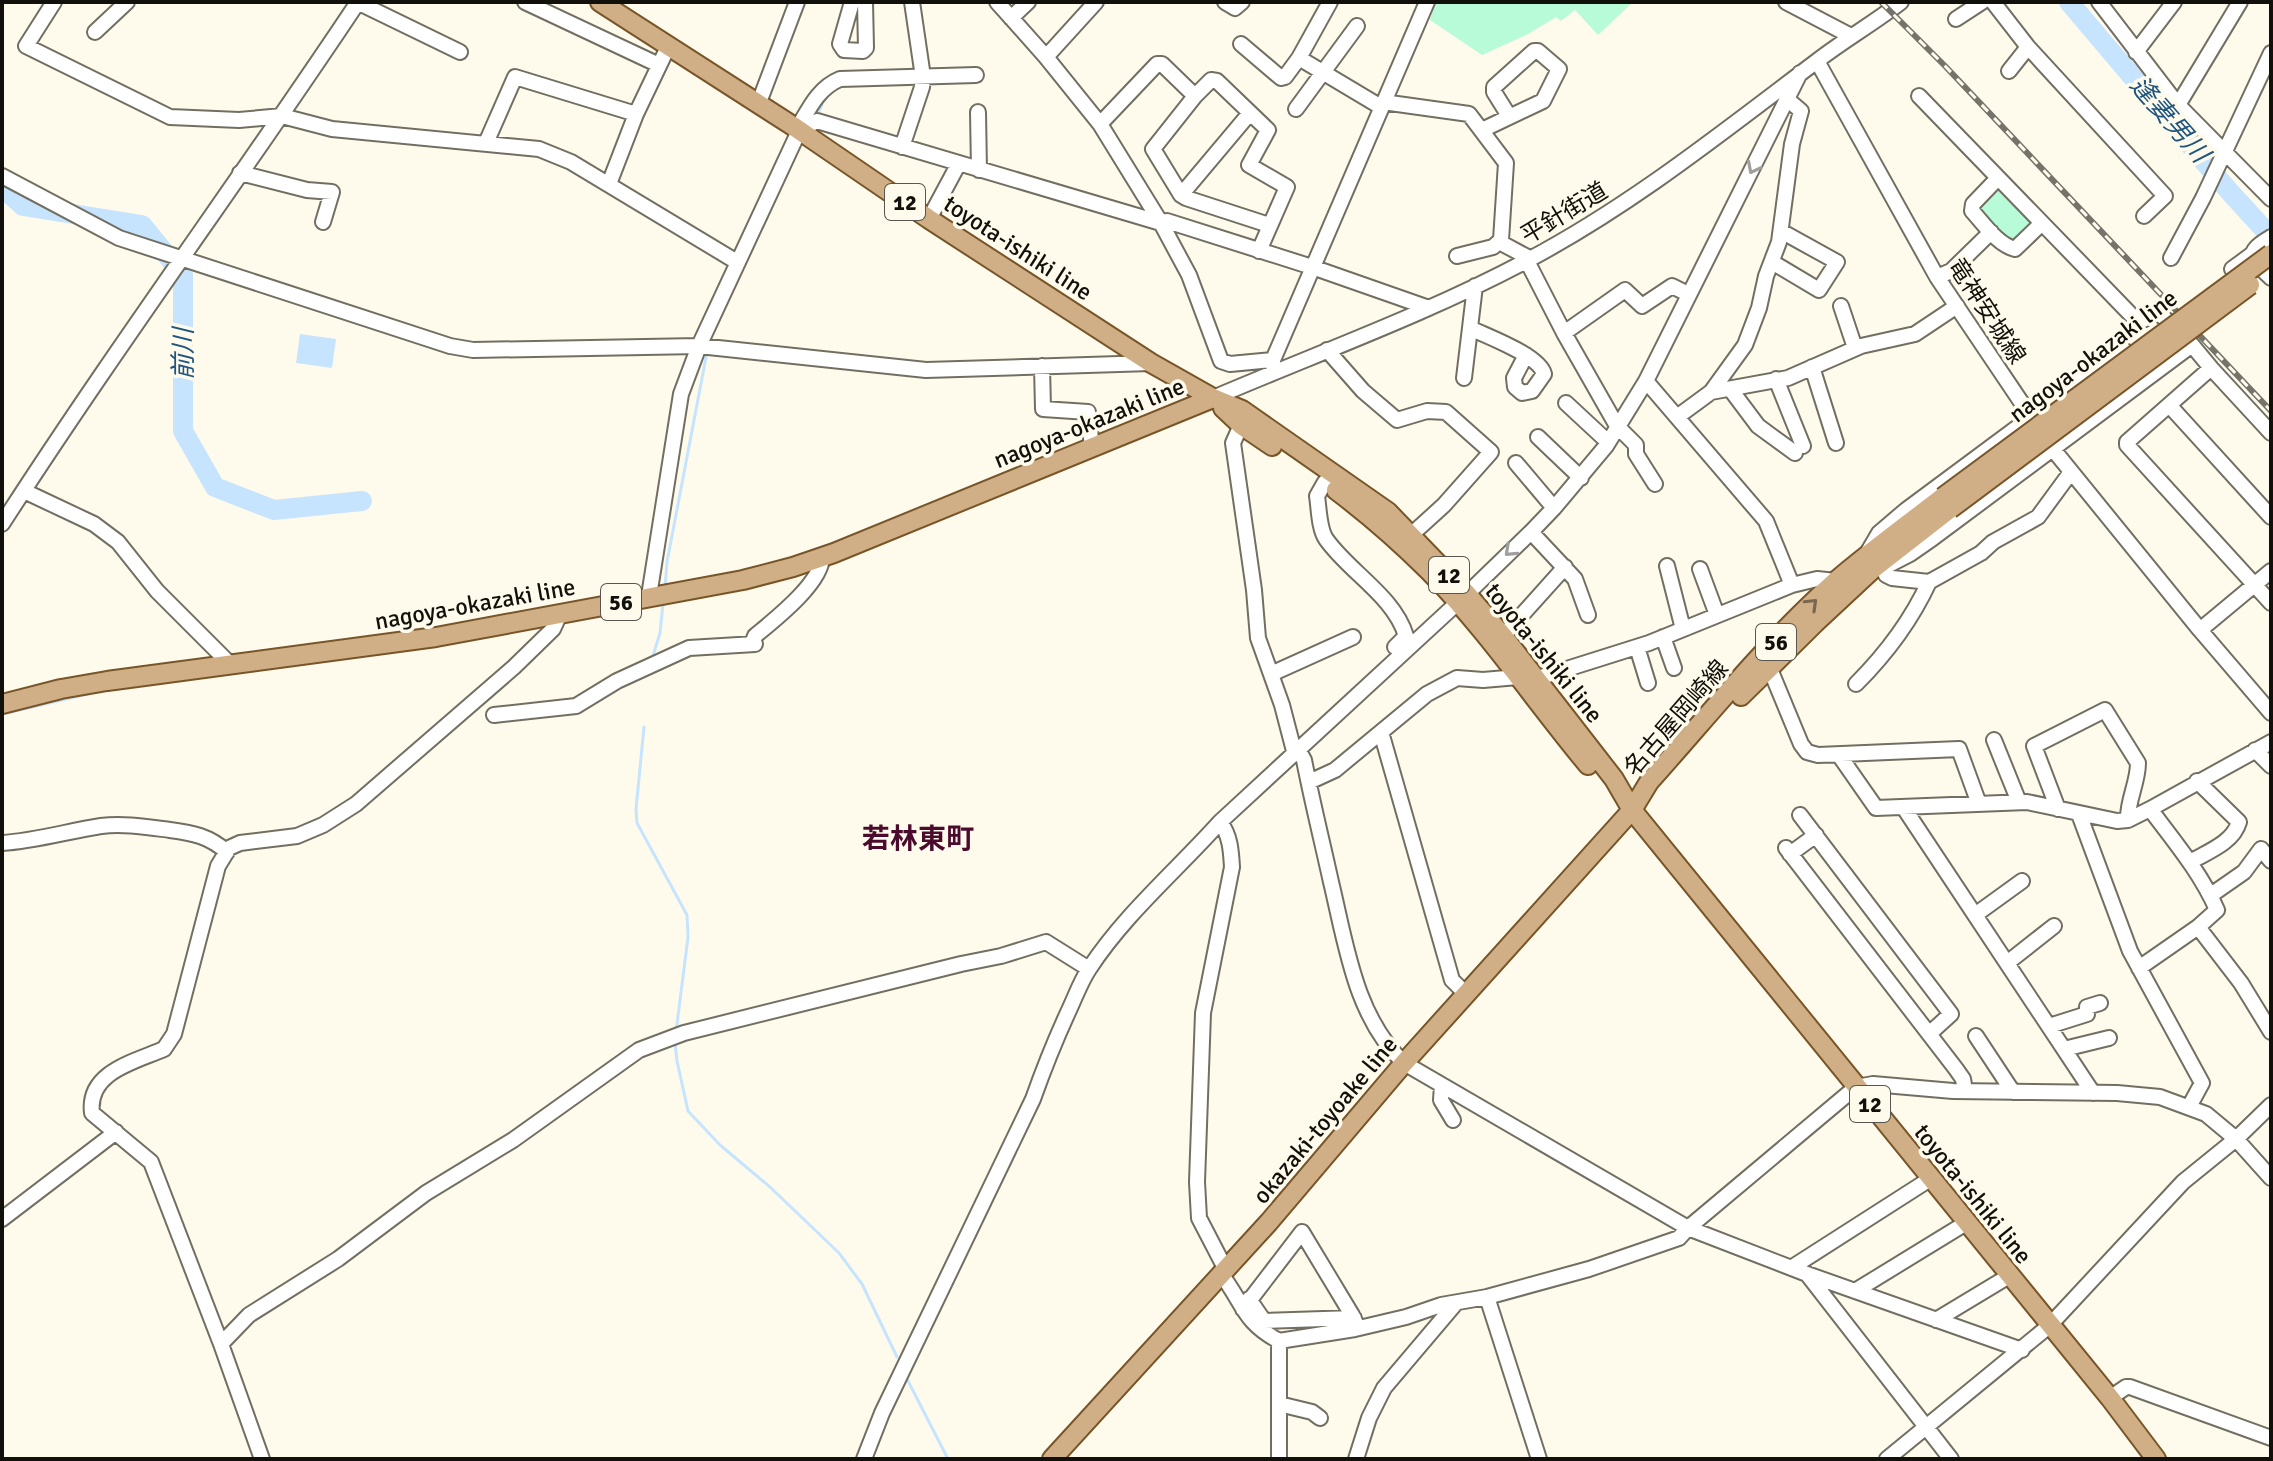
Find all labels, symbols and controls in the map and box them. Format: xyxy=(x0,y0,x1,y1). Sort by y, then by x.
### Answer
water label: 逢妻男川 xyxy=(2123,70,2217,172)
one-way arrow xyxy=(1748,160,1763,175)
street label: 平針街道 xyxy=(1515,175,1613,251)
road number: 12 xyxy=(885,184,925,220)
street label: toyota-ishiki line xyxy=(938,189,1098,307)
street label: 竜神安城線 xyxy=(1942,253,2032,369)
street label: nagoya-okazaki line xyxy=(2003,283,2183,429)
water label: 前川 xyxy=(168,325,200,380)
street label: nagoya-okazaki line xyxy=(989,371,1189,475)
one-way arrow xyxy=(1505,542,1520,556)
road number: 12 xyxy=(1429,557,1469,593)
street label: nagoya-okazaki line xyxy=(372,572,578,636)
street label: toyota-ishiki line xyxy=(1478,577,1610,729)
road number: 56 xyxy=(601,584,641,620)
one-way arrow xyxy=(1803,599,1817,613)
road number: 56 xyxy=(1756,624,1796,660)
street label: 名古屋岡崎線 xyxy=(1617,654,1735,782)
district label: 若林東町 xyxy=(862,822,974,856)
street label: okazaki-toyoake line xyxy=(1246,1030,1404,1210)
road number: 12 xyxy=(1850,1086,1890,1122)
street label: toyota-ishiki line xyxy=(1907,1118,2039,1270)

